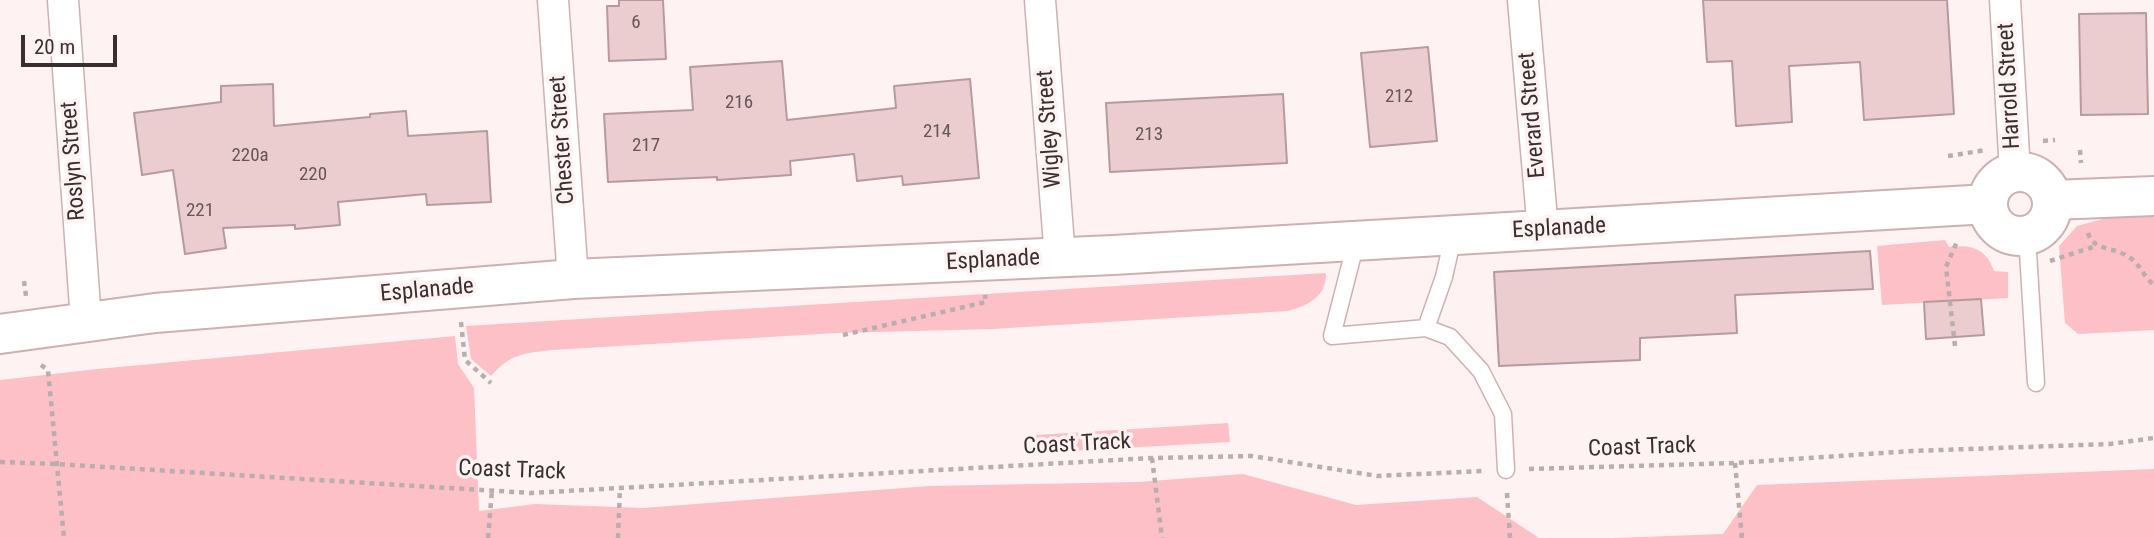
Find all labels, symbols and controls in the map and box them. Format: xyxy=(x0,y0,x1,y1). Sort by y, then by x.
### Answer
house number: 6 xyxy=(631,12,641,34)
scale bar xyxy=(24,21,121,65)
street label: Harrold Street xyxy=(1993,22,2027,150)
text: 20 m xyxy=(34,35,75,59)
street label: Everard Street xyxy=(1514,51,1552,179)
street label: Wigley Street xyxy=(1032,69,1068,189)
street label: Chester Street xyxy=(545,75,581,205)
house number: 212 xyxy=(1385,86,1413,108)
house number: 216 xyxy=(725,92,753,114)
street label: Roslyn Street xyxy=(56,100,92,222)
house number: 214 xyxy=(923,121,951,143)
house number: 213 xyxy=(1135,124,1163,146)
house number: 217 xyxy=(632,135,660,157)
house number: 220a xyxy=(231,145,269,167)
house number: 220 xyxy=(299,164,327,186)
house number: 221 xyxy=(186,200,214,222)
street label: Esplanade xyxy=(1511,213,1607,245)
street label: Esplanade xyxy=(945,245,1041,277)
street label: Esplanade xyxy=(379,273,475,309)
street label: Coast Track xyxy=(1022,428,1132,462)
street label: Coast Track xyxy=(1588,432,1696,464)
street label: Coast Track xyxy=(458,455,566,487)

